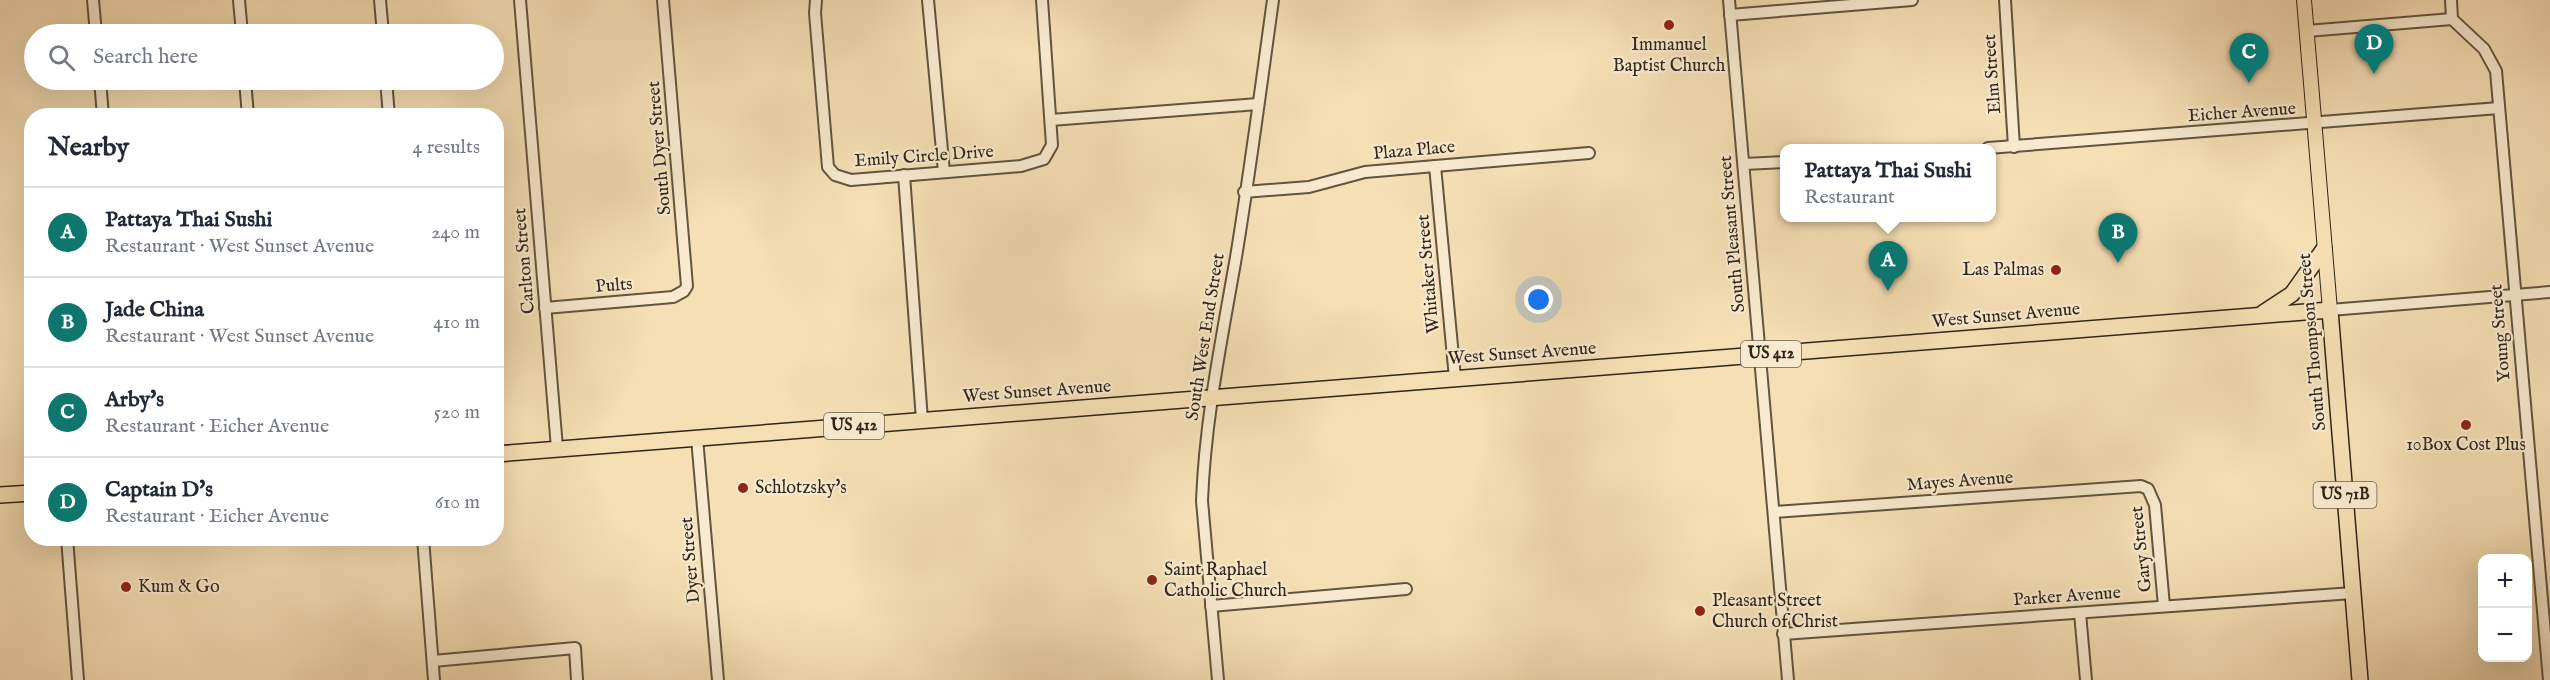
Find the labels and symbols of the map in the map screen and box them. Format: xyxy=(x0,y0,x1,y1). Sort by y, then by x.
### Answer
marker: Immanuel Baptist Church xyxy=(1662,18,1676,32)
pin: D xyxy=(2354,25,2394,74)
street label: Elm Street xyxy=(1979,33,2007,115)
place label: Immanuel Baptist Church xyxy=(1613,34,1726,78)
pin: C xyxy=(2230,34,2268,83)
street label: South Dyer Street xyxy=(643,80,677,216)
street label: Eicher Avenue xyxy=(2187,98,2297,128)
street label: Plaza Place xyxy=(1372,136,1456,166)
street label: Emily Circle Drive xyxy=(854,141,994,173)
street label: South Pleasant Street xyxy=(1715,154,1751,314)
street label: Carlton Street xyxy=(509,207,541,315)
street label: Whitaker Street xyxy=(1412,214,1446,334)
pin: B xyxy=(2098,214,2138,263)
pin: A xyxy=(1868,242,1908,291)
street label: South West End Street xyxy=(1181,252,1231,422)
street label: South Thompson Street xyxy=(2294,252,2332,432)
place label: Las Palmas xyxy=(1962,259,2044,282)
marker: Las Palmas xyxy=(2049,263,2063,277)
street label: Pults xyxy=(594,273,634,299)
street label: Young Street xyxy=(2485,283,2517,383)
your location xyxy=(1524,285,1553,314)
street label: West Sunset Avenue xyxy=(1931,298,2081,334)
street label: West Sunset Avenue xyxy=(1447,337,1597,371)
road number: US 412 xyxy=(1741,341,1801,367)
street label: West Sunset Avenue xyxy=(962,375,1112,409)
road number: US 412 xyxy=(824,413,884,439)
marker: 10Box Cost Plus xyxy=(2459,418,2473,432)
place label: 10Box Cost Plus xyxy=(2406,434,2526,457)
street label: Mayes Avenue xyxy=(1906,467,2014,497)
place label: Schlotzsky's xyxy=(755,477,847,500)
marker: Schlotzsky's xyxy=(736,481,750,495)
road number: US 71B xyxy=(2314,482,2376,508)
street label: Gary Street xyxy=(2126,505,2158,593)
street label: Dyer Street xyxy=(676,516,706,604)
place label: Saint Raphael Catholic Church xyxy=(1164,559,1287,603)
marker: Saint Raphael Catholic Church xyxy=(1145,573,1159,587)
place label: Kum & Go xyxy=(138,576,220,599)
marker: Kum & Go xyxy=(119,580,133,594)
street label: Parker Avenue xyxy=(2012,582,2122,612)
place label: Pleasant Street Church of Christ xyxy=(1712,590,1838,634)
marker: Pleasant Street Church of Christ xyxy=(1693,604,1707,618)

